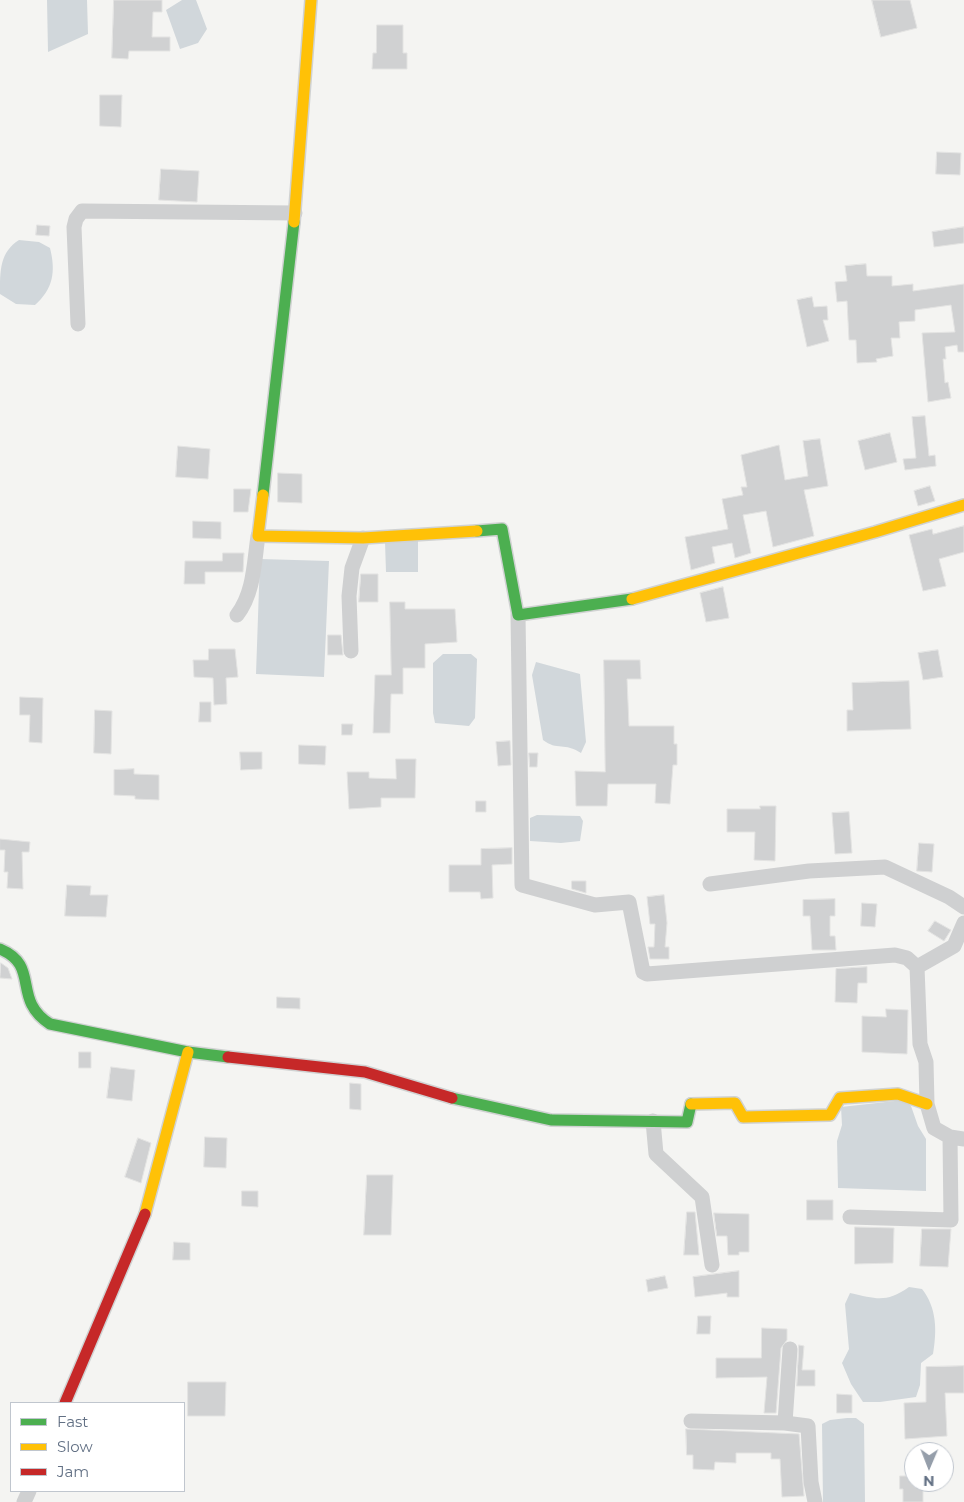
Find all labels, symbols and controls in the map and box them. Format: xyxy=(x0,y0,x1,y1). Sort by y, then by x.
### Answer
legend xyxy=(10,1402,185,1492)
text: Fast xyxy=(57,1412,88,1431)
text: Slow xyxy=(57,1437,93,1456)
north arrow xyxy=(904,1442,954,1492)
text: Jam xyxy=(57,1462,89,1481)
text: N xyxy=(923,1472,935,1490)

